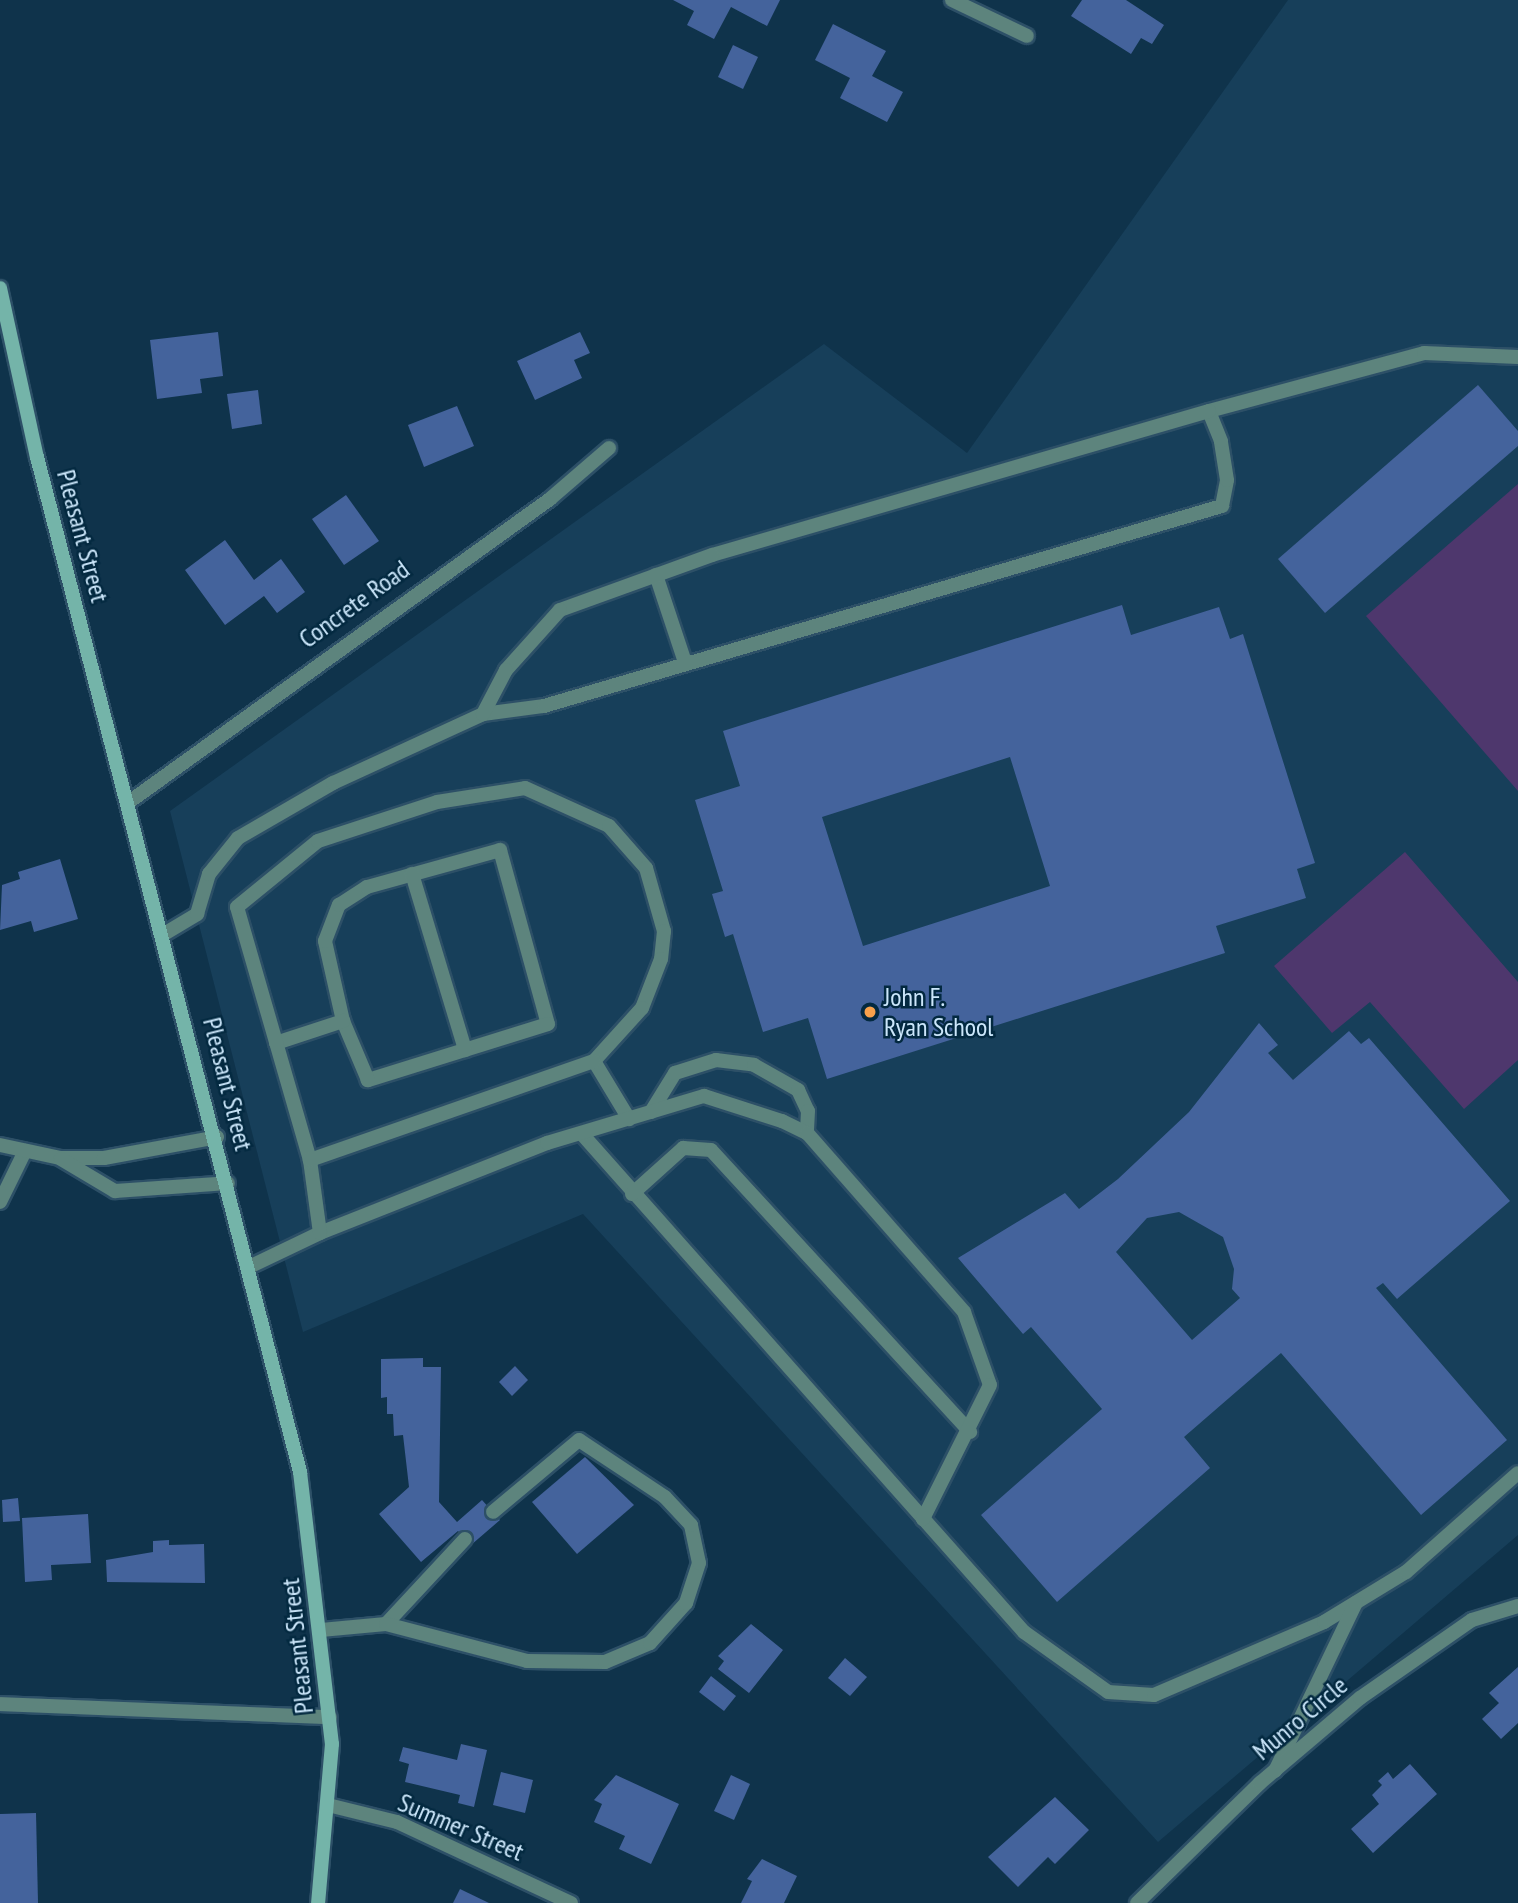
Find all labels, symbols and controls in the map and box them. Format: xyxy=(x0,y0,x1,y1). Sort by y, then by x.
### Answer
street label: Pleasant Street xyxy=(50,466,116,606)
street label: Concrete Road xyxy=(293,554,415,654)
place label: John F. Ryan School xyxy=(884,981,993,1042)
marker: John F. Ryan School xyxy=(862,1004,878,1020)
street label: Pleasant Street xyxy=(196,1014,260,1154)
street label: Pleasant Street xyxy=(274,1577,320,1715)
street label: Munro Circle xyxy=(1246,1669,1354,1767)
street label: Summer Street xyxy=(393,1787,529,1867)

